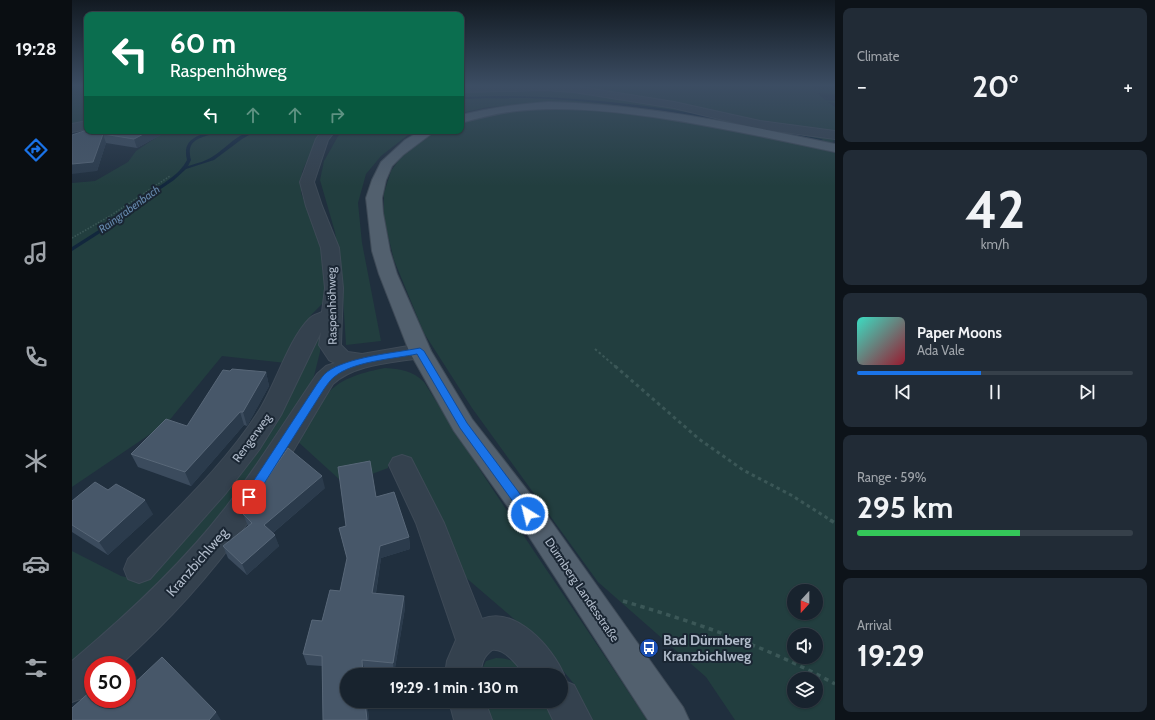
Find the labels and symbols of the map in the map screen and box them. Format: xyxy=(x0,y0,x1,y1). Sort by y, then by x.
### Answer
water label: Raingrabenbach xyxy=(96,182,162,236)
street label: Raspenhöhweg xyxy=(323,266,340,345)
street label: Rengerweg xyxy=(229,410,275,465)
pin xyxy=(232,480,266,514)
position arrow xyxy=(507,493,549,535)
street label: Kranzbichlweg xyxy=(162,523,233,600)
street label: Dürrnberg Landesstraße xyxy=(542,535,623,645)
north arrow xyxy=(787,584,823,620)
place label: Bad Dürrnberg Kranzbichlweg xyxy=(663,631,751,665)
bus stop icon: Bad Dürrnberg Kranzbichlweg xyxy=(638,637,660,659)
speed limit sign: 50 xyxy=(84,656,136,708)

